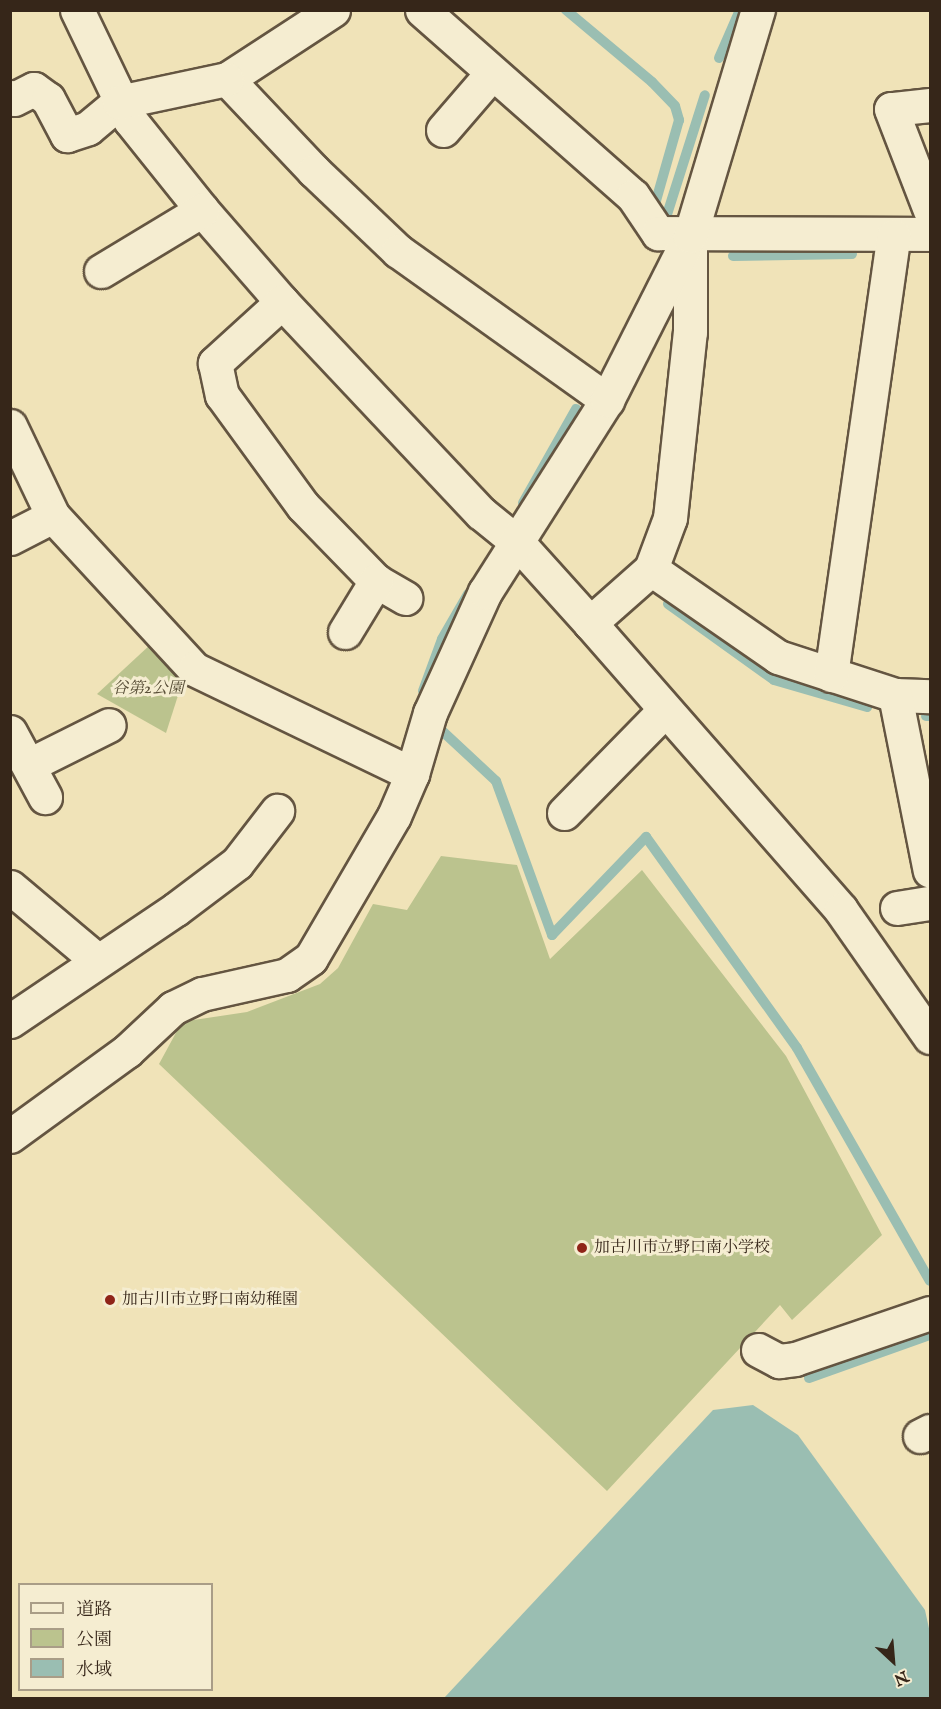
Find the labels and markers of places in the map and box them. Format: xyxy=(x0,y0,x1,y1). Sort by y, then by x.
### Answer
place label: 加古川市立野口南小学校 xyxy=(594,1238,770,1258)
marker: 加古川市立野口南小学校 xyxy=(575,1241,589,1255)
place label: 加古川市立野口南幼稚園 xyxy=(122,1290,298,1310)
marker: 加古川市立野口南幼稚園 xyxy=(103,1293,117,1307)

